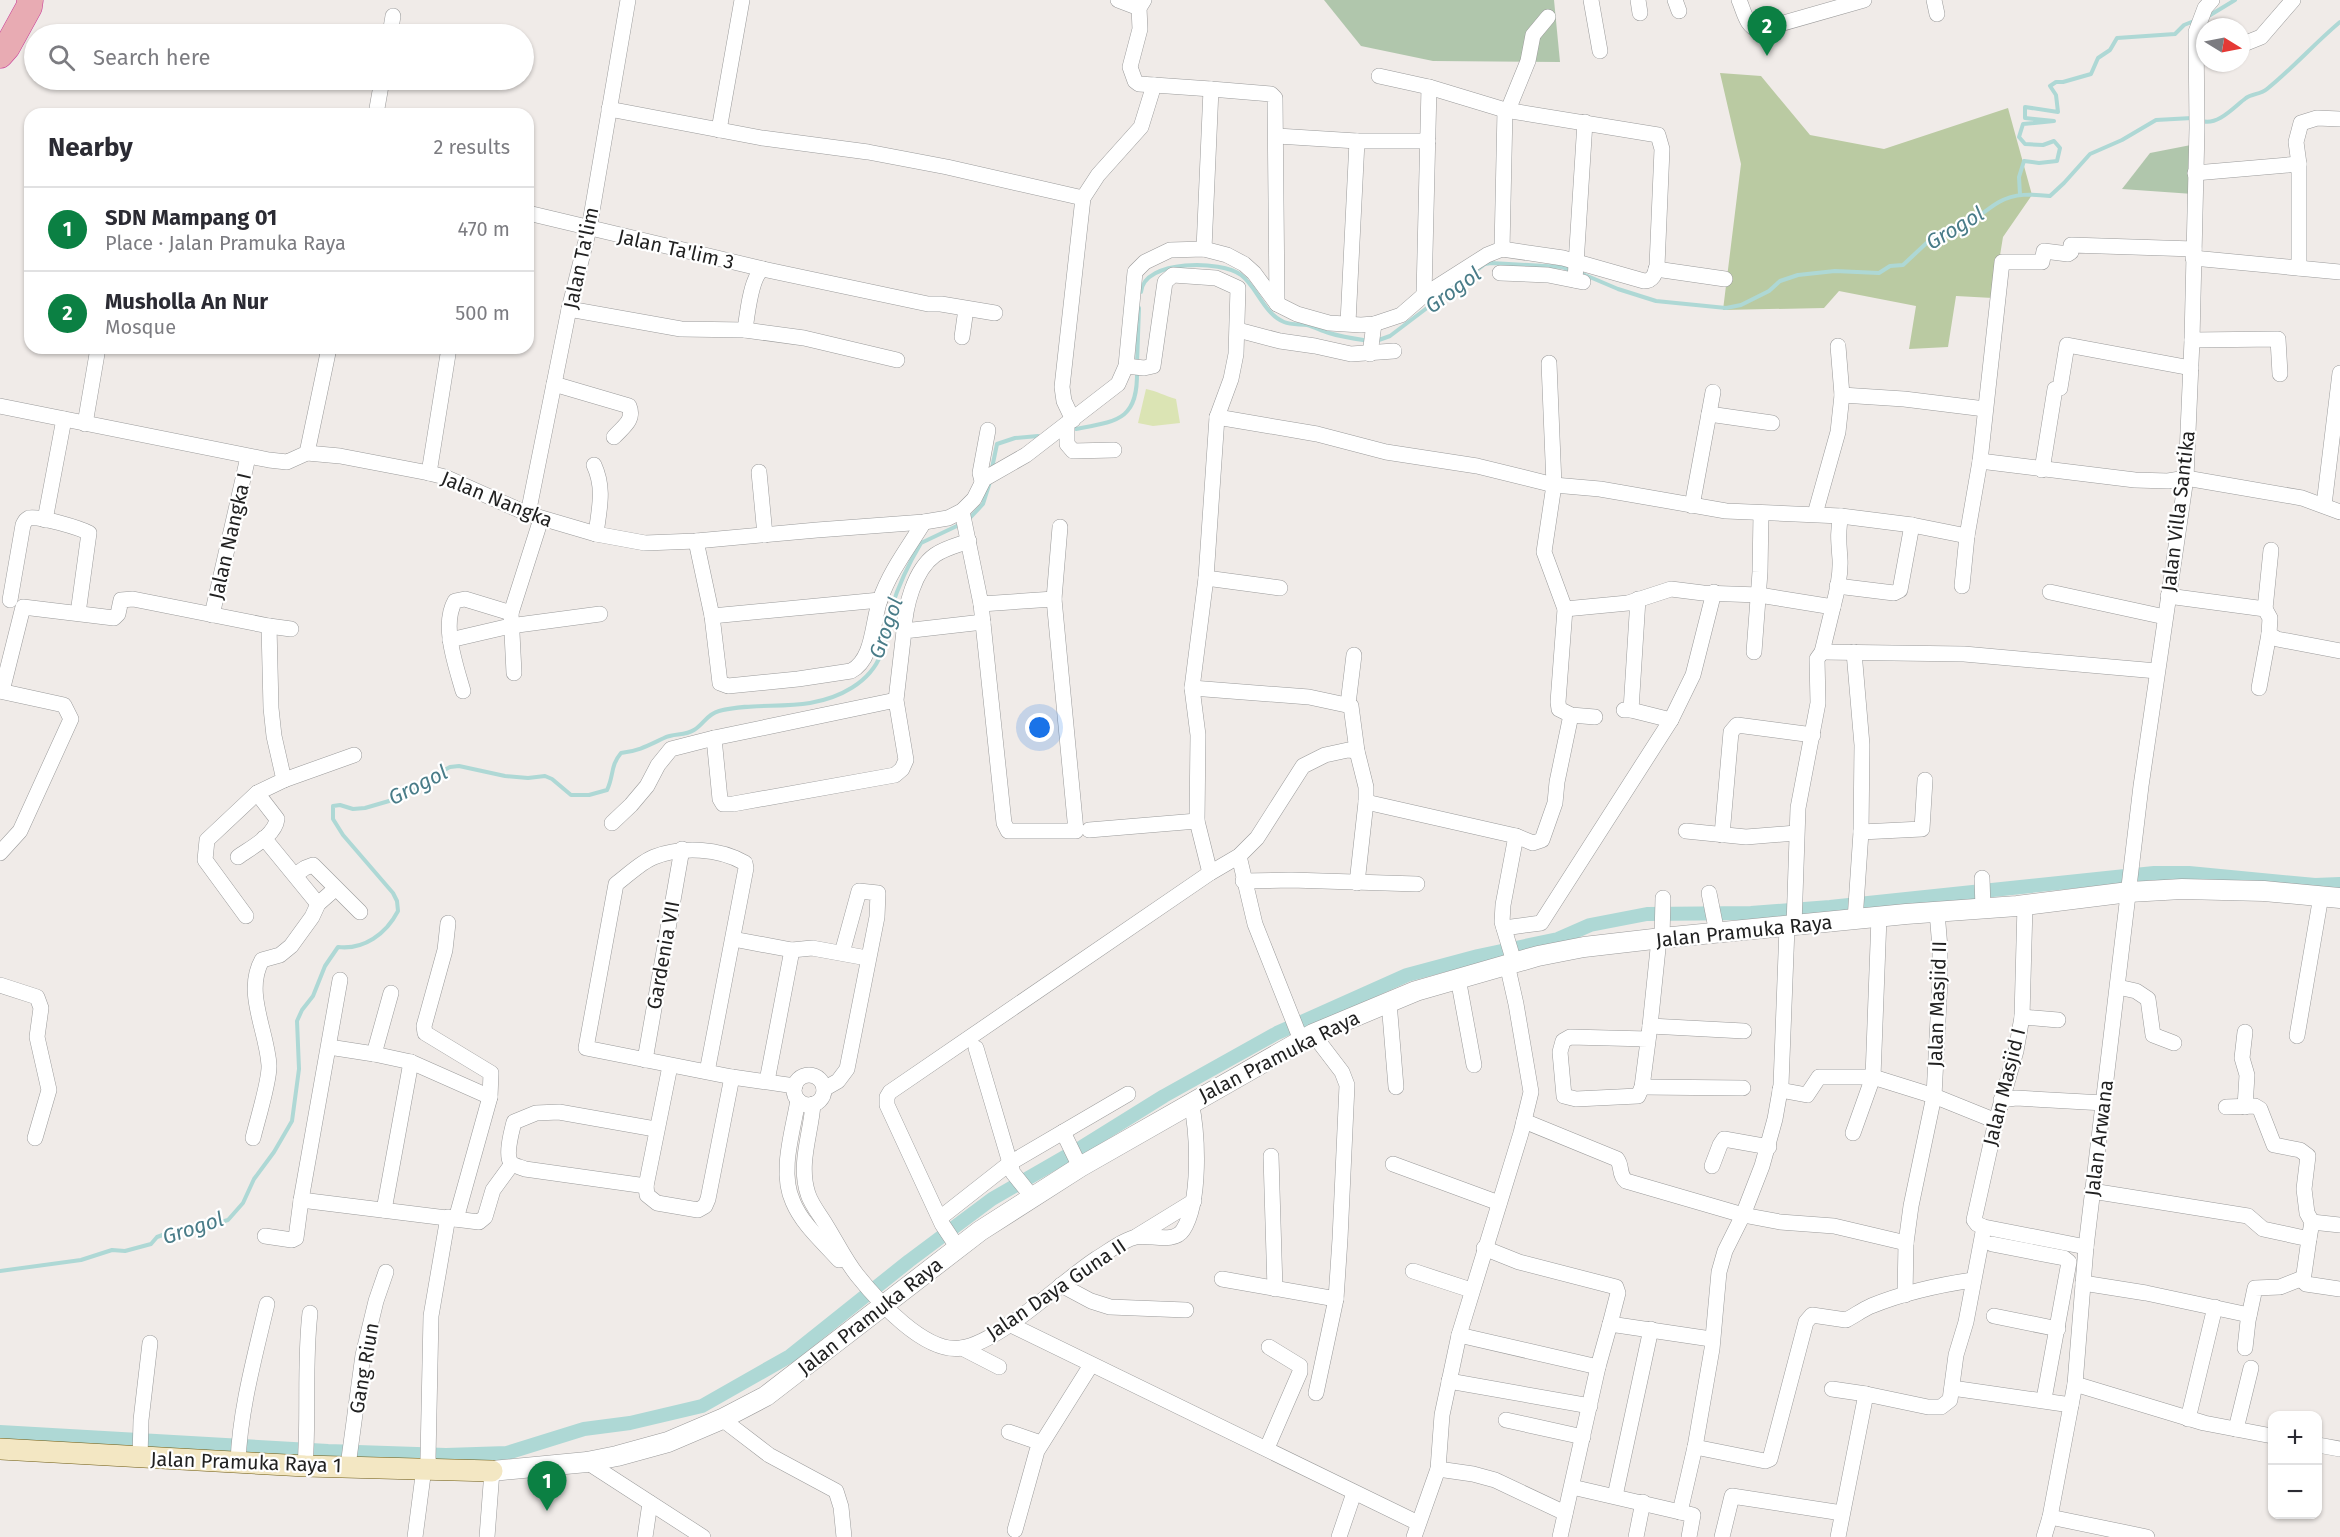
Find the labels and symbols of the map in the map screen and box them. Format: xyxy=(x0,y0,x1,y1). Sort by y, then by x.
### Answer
pin: 2 xyxy=(1748,7,1786,56)
north arrow xyxy=(2196,18,2250,72)
water label: Grogol xyxy=(1921,201,1989,255)
street label: Jalan Ta'lim xyxy=(559,205,603,311)
street label: Jalan Ta'lim 3 xyxy=(615,224,737,274)
water label: Grogol xyxy=(1420,261,1486,319)
street label: Jalan Villa Santika xyxy=(2156,429,2200,593)
street label: Jalan Nangka xyxy=(438,466,556,532)
street label: Jalan Nangka I xyxy=(204,470,256,602)
water label: Grogol xyxy=(863,594,909,662)
your location xyxy=(1025,713,1054,742)
water label: Grogol xyxy=(384,759,452,811)
street label: Gardenia VII xyxy=(642,899,684,1011)
street label: Jalan Pramuka Raya xyxy=(1655,910,1833,952)
street label: Jalan Masjid II xyxy=(1923,940,1951,1068)
street label: Jalan Pramuka Raya xyxy=(1195,1005,1363,1107)
street label: Jalan Masjid I xyxy=(1978,1026,2030,1148)
street label: Jalan Arwana xyxy=(2080,1078,2118,1198)
water label: Grogol xyxy=(159,1206,227,1250)
street label: Jalan Daya Guna II xyxy=(982,1233,1130,1345)
street label: Jalan Pramuka Raya xyxy=(793,1252,947,1380)
street label: Gang Riun xyxy=(344,1321,384,1415)
street label: Jalan Pramuka Raya 1 xyxy=(150,1447,342,1477)
pin: 1 xyxy=(528,1462,566,1511)

